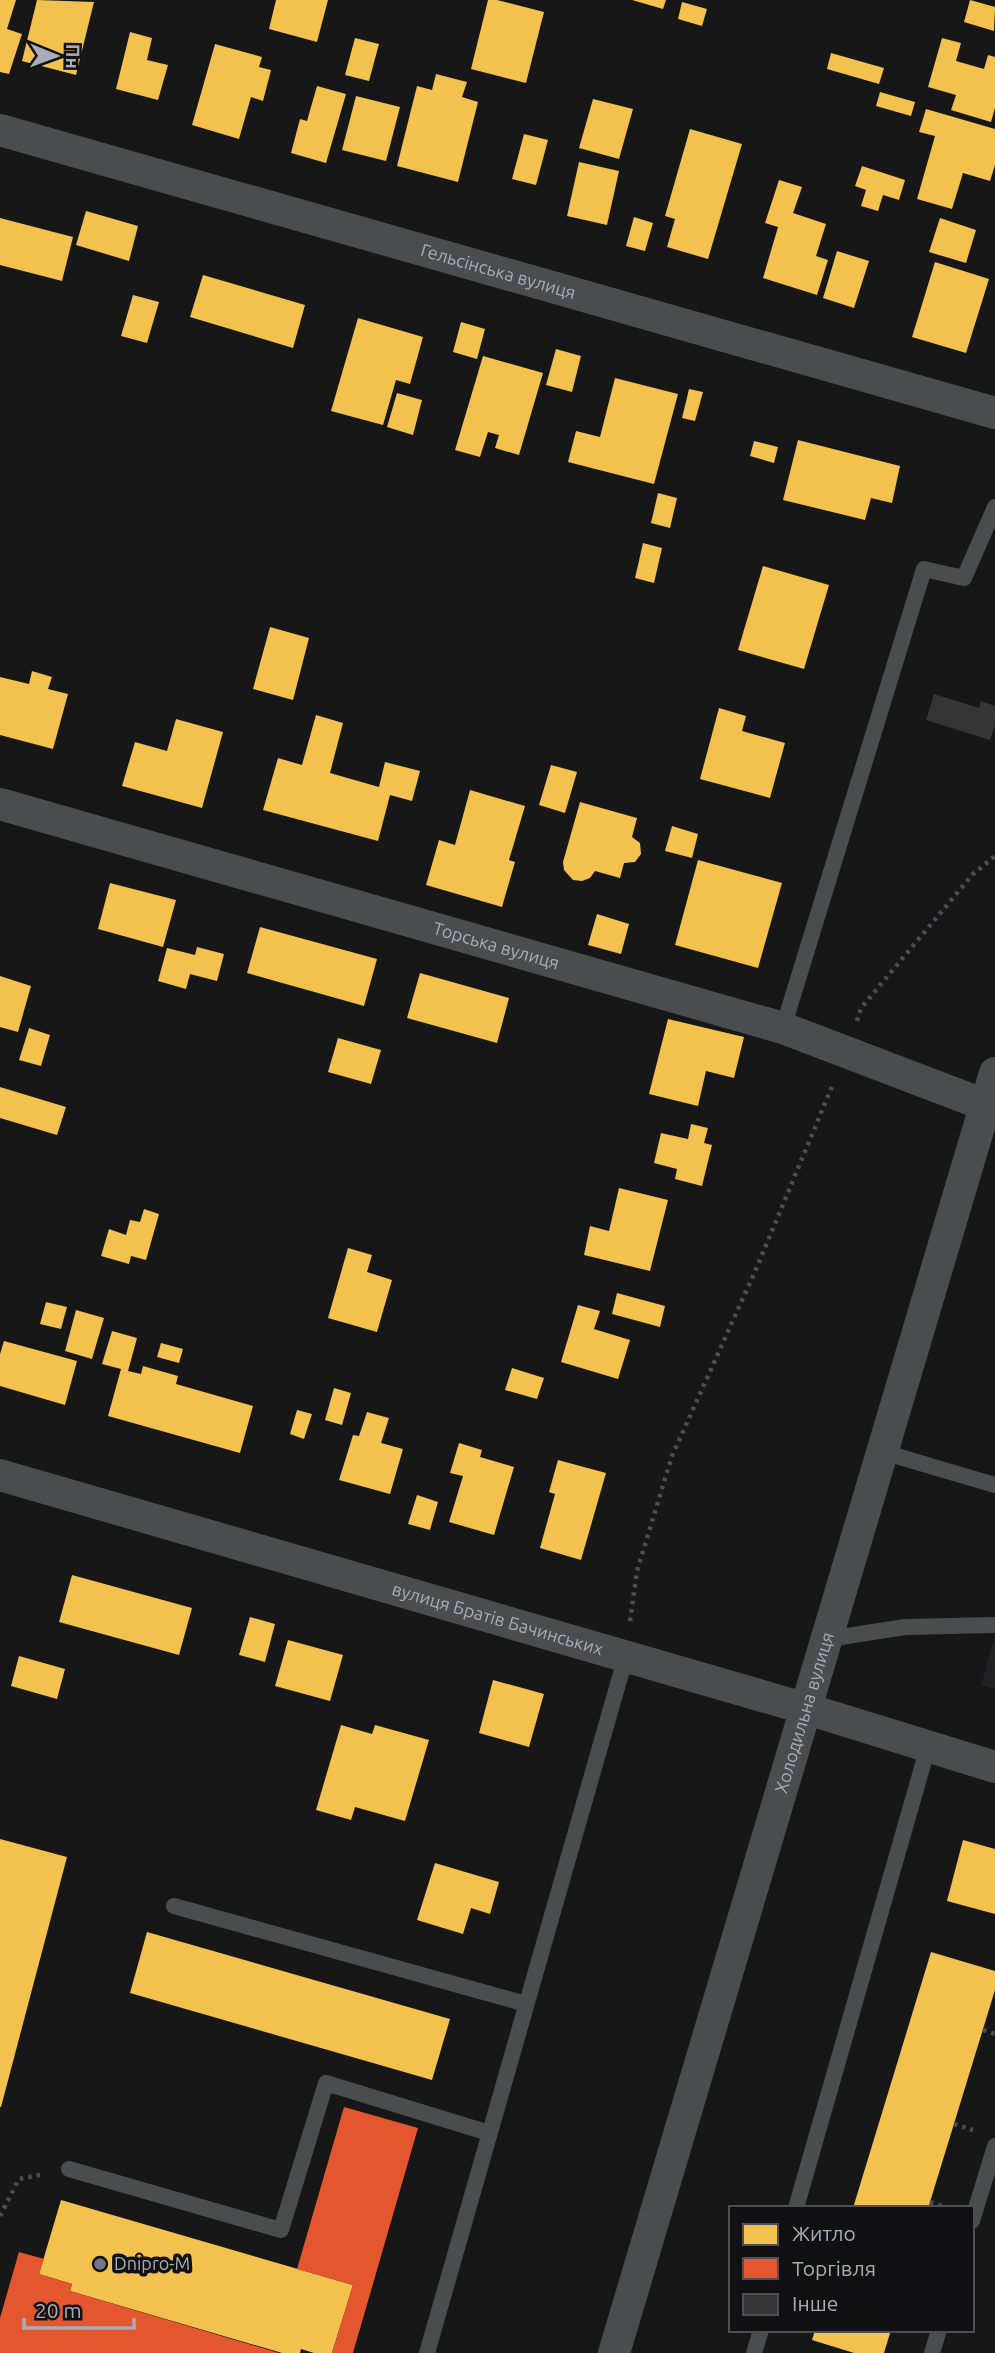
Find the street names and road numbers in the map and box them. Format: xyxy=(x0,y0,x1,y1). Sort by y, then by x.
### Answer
street label: Гельсінська вулиця xyxy=(419,239,578,302)
street label: Торська вулиця xyxy=(431,917,562,972)
street label: вулиця Братів Бачинських xyxy=(390,1578,606,1658)
street label: Холодильна вулиця xyxy=(770,1630,837,1795)

